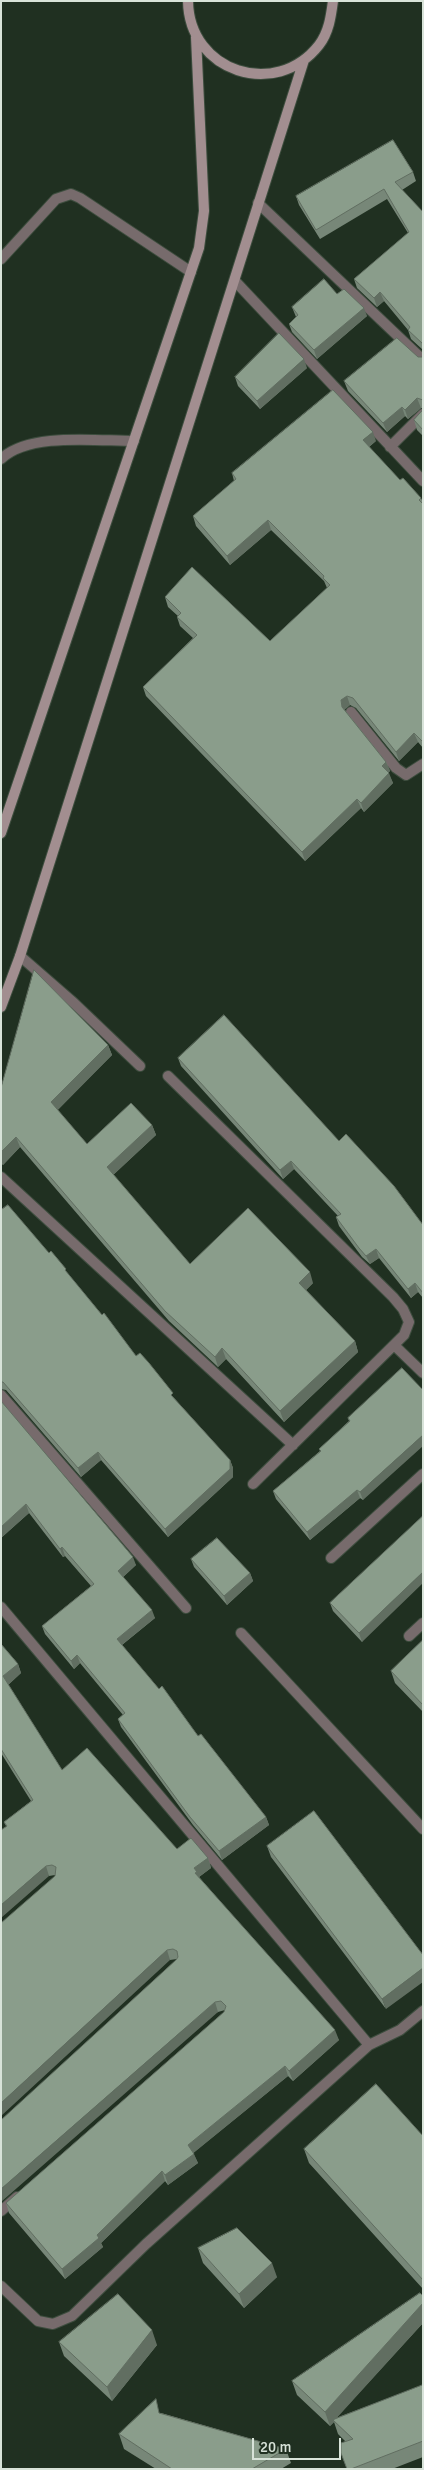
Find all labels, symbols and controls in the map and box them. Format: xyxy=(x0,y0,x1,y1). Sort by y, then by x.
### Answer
scale bar xyxy=(254,2428,343,2460)
text: 20 m xyxy=(260,2438,291,2456)

